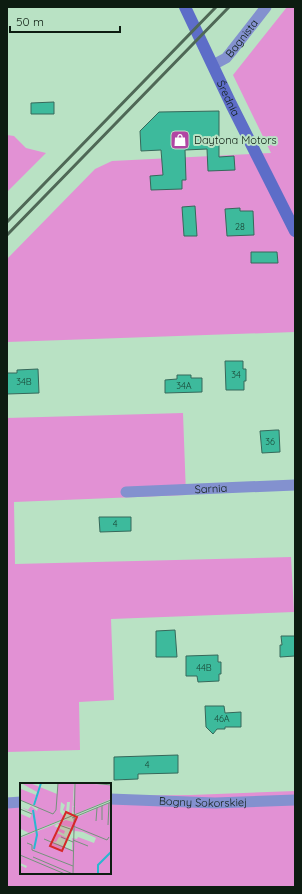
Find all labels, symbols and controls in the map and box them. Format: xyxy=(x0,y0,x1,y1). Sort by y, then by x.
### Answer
scale bar xyxy=(10,8,120,34)
text: 50 m xyxy=(16,14,44,29)
street label: Bagnista xyxy=(222,16,261,60)
street label: Średnia xyxy=(214,78,243,119)
shop icon: Daytona Motors xyxy=(169,129,191,151)
place label: Daytona Motors xyxy=(194,133,277,147)
house number: 28 xyxy=(235,221,245,232)
house number: 34 xyxy=(231,369,241,380)
house number: 34B xyxy=(16,376,32,387)
house number: 34A xyxy=(176,380,192,391)
house number: 36 xyxy=(265,436,275,447)
street label: Sarnia xyxy=(194,481,227,496)
house number: 4 xyxy=(113,518,118,529)
house number: 44B xyxy=(196,662,212,673)
house number: 46A xyxy=(214,713,230,724)
house number: 4 xyxy=(145,759,150,770)
inset map xyxy=(20,783,111,874)
street label: Bogny Sokorskiej xyxy=(159,794,247,810)

